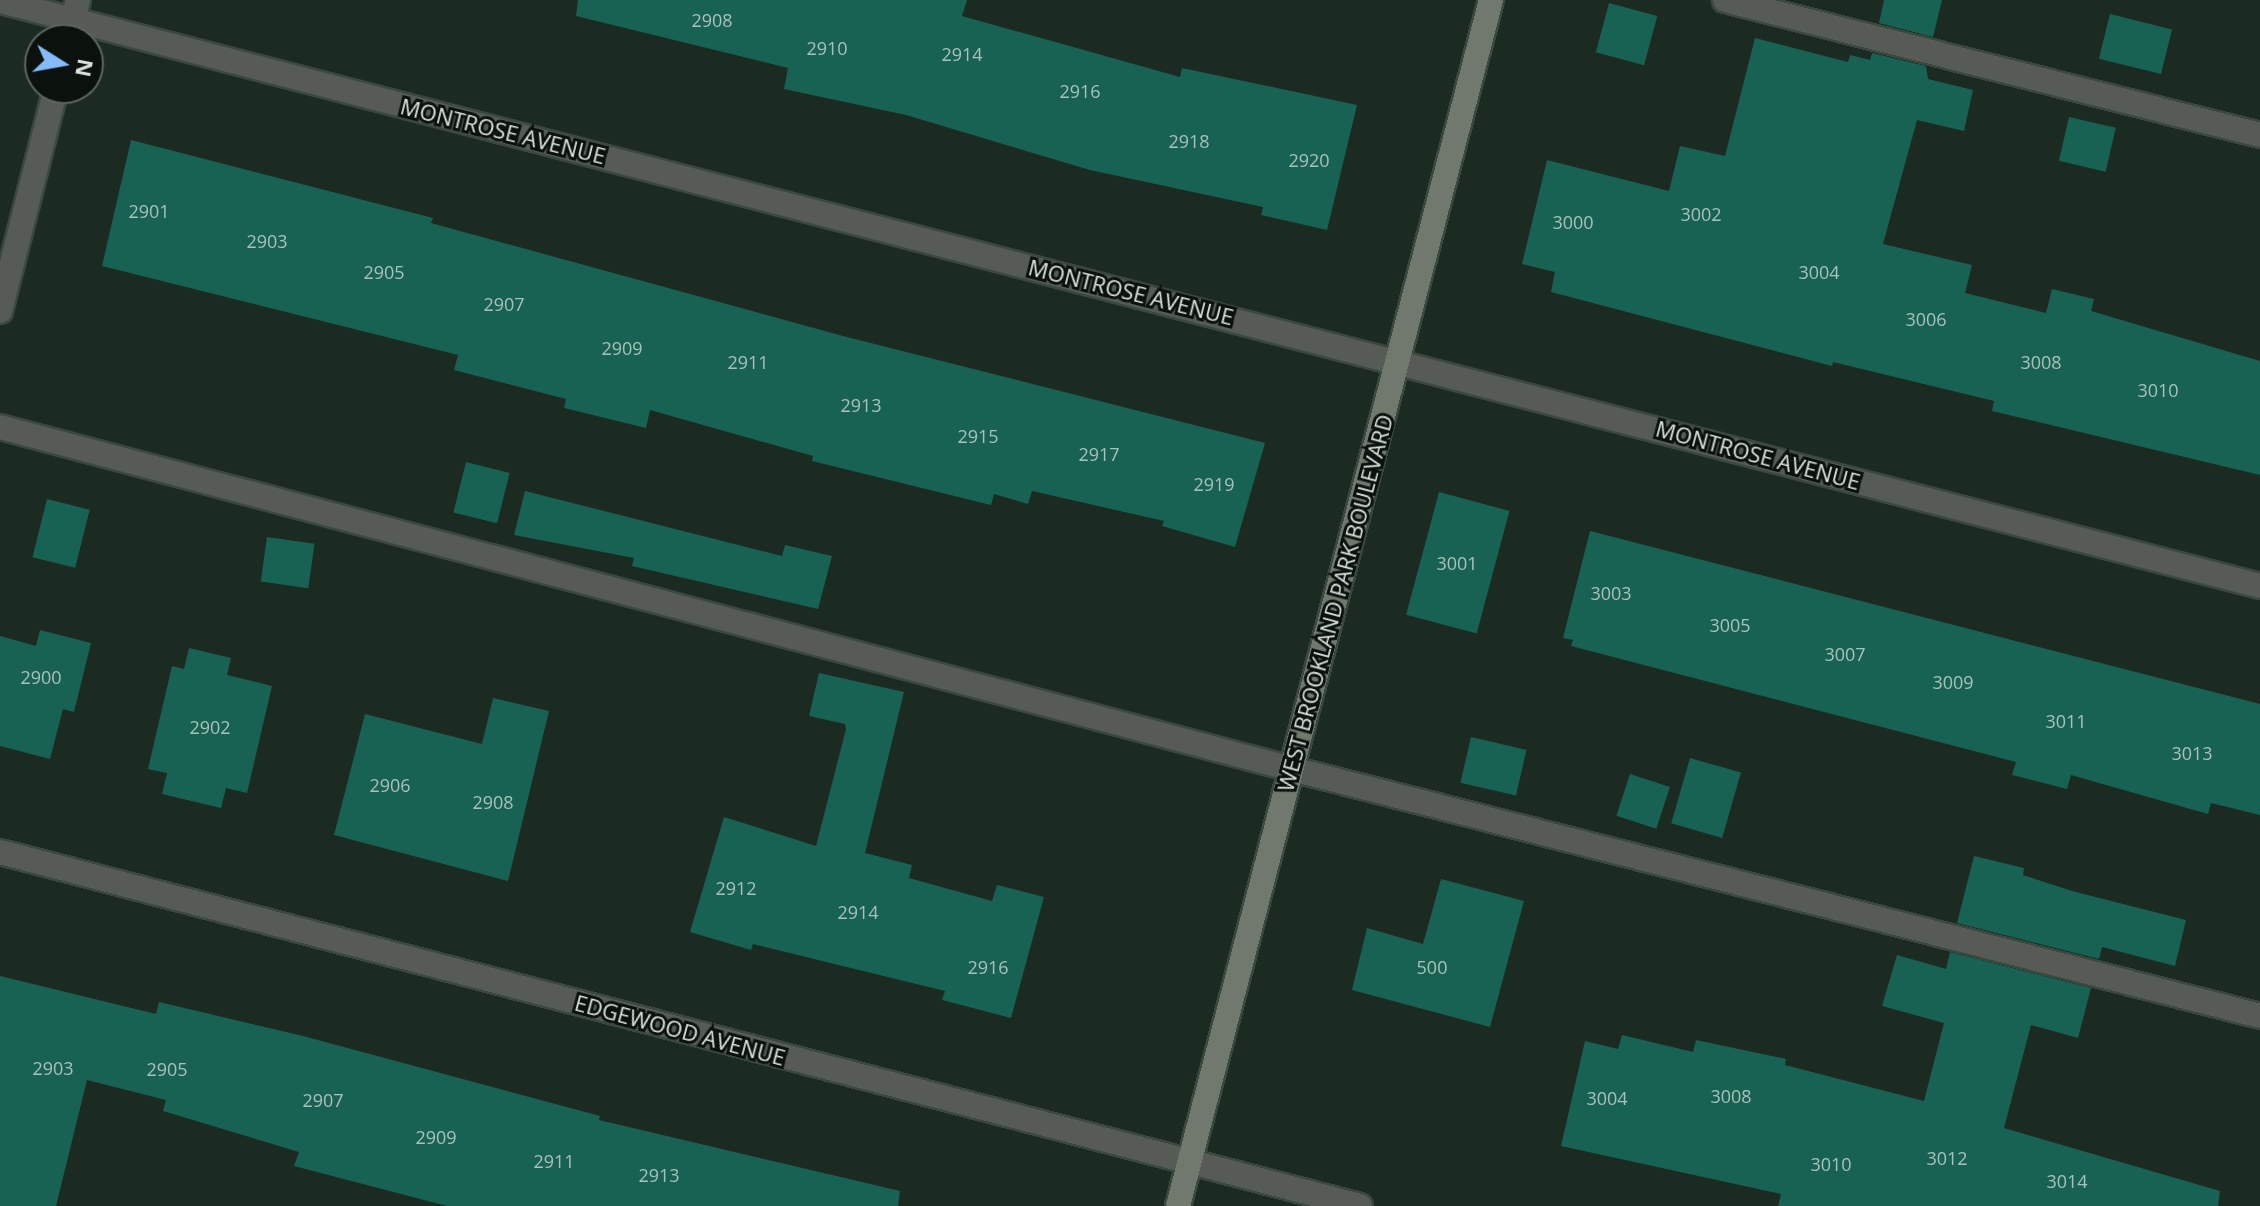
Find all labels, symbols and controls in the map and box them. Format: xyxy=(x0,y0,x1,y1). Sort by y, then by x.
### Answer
house number: 2908 xyxy=(691,9,733,31)
north arrow xyxy=(24,24,104,104)
house number: 2910 xyxy=(806,37,848,59)
house number: 2914 xyxy=(941,43,983,65)
text: N xyxy=(69,57,102,80)
house number: 2916 xyxy=(1059,80,1101,102)
street label: MONTROSE AVENUE xyxy=(398,93,608,169)
house number: 2918 xyxy=(1168,130,1210,152)
house number: 2920 xyxy=(1288,149,1330,171)
house number: 2901 xyxy=(128,200,170,222)
house number: 3002 xyxy=(1680,203,1722,225)
house number: 3000 xyxy=(1552,211,1594,233)
house number: 2903 xyxy=(246,230,288,252)
street label: MONTROSE AVENUE xyxy=(1026,254,1236,330)
house number: 2905 xyxy=(363,261,405,283)
house number: 3004 xyxy=(1798,261,1840,283)
house number: 2907 xyxy=(483,293,525,315)
house number: 3006 xyxy=(1905,308,1947,330)
house number: 2909 xyxy=(601,337,643,359)
house number: 2911 xyxy=(727,351,769,373)
house number: 3008 xyxy=(2020,351,2062,373)
house number: 3010 xyxy=(2137,379,2179,401)
house number: 2913 xyxy=(840,394,882,416)
street label: WEST BROOKLAND PARK BOULEVARD xyxy=(1272,412,1398,794)
street label: MONTROSE AVENUE xyxy=(1653,415,1863,495)
house number: 2915 xyxy=(957,425,999,447)
house number: 2917 xyxy=(1078,443,1120,465)
house number: 2919 xyxy=(1193,473,1235,495)
house number: 3001 xyxy=(1436,552,1478,574)
house number: 3003 xyxy=(1590,582,1632,604)
house number: 3005 xyxy=(1709,614,1751,636)
house number: 3007 xyxy=(1824,643,1866,665)
house number: 2900 xyxy=(20,666,62,688)
house number: 3009 xyxy=(1932,671,1974,693)
house number: 3011 xyxy=(2045,710,2087,732)
house number: 2902 xyxy=(189,716,231,738)
house number: 3013 xyxy=(2171,742,2213,764)
house number: 2906 xyxy=(369,774,411,796)
house number: 2908 xyxy=(472,791,514,813)
house number: 2912 xyxy=(715,877,757,899)
house number: 2914 xyxy=(837,901,879,923)
house number: 2916 xyxy=(967,956,1009,978)
house number: 500 xyxy=(1417,956,1447,978)
street label: EDGEWOOD AVENUE xyxy=(572,989,788,1071)
house number: 2903 xyxy=(32,1057,74,1079)
house number: 2905 xyxy=(146,1058,188,1080)
house number: 3008 xyxy=(1710,1085,1752,1107)
house number: 3004 xyxy=(1586,1087,1628,1109)
house number: 2907 xyxy=(302,1089,344,1111)
house number: 2909 xyxy=(415,1126,457,1148)
house number: 3012 xyxy=(1926,1147,1968,1169)
house number: 2911 xyxy=(533,1150,575,1172)
house number: 3010 xyxy=(1810,1153,1852,1175)
house number: 2913 xyxy=(638,1164,680,1186)
house number: 3014 xyxy=(2046,1170,2088,1192)

